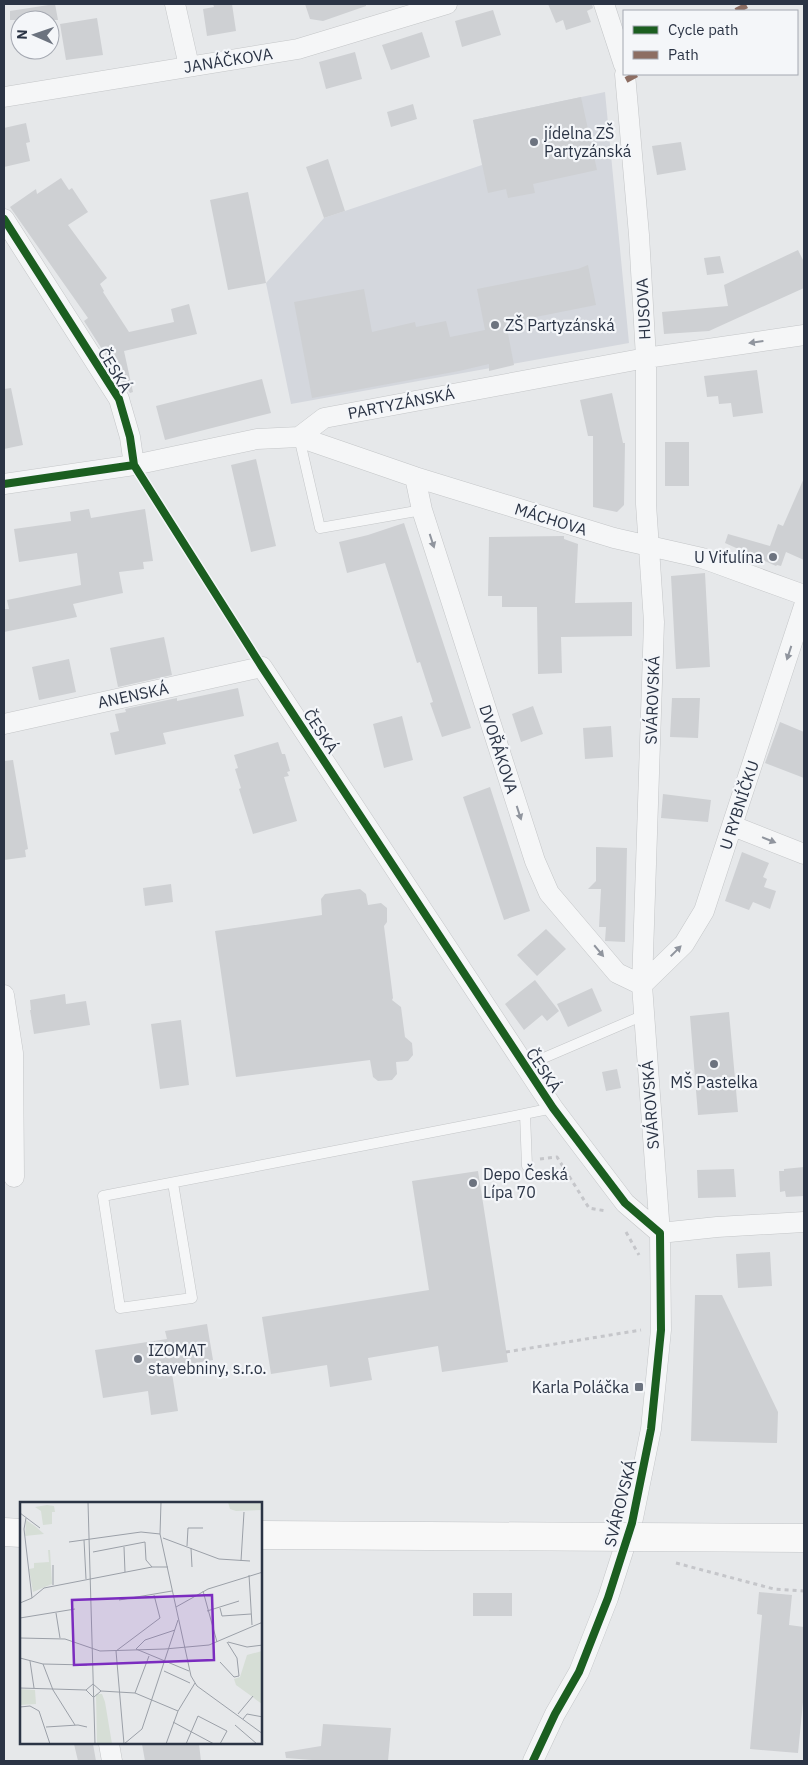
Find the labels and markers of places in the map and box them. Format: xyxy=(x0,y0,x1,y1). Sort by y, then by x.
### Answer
place label: jídelna ZŠ Partyzánská xyxy=(544,122,632,161)
marker: jídelna ZŠ Partyzánská xyxy=(528,136,540,148)
place label: ZŠ Partyzánská xyxy=(505,314,615,335)
marker: ZŠ Partyzánská xyxy=(489,319,501,331)
place label: U Viťulína xyxy=(694,547,763,567)
marker: U Viťulína xyxy=(767,551,779,563)
marker: MŠ Pastelka xyxy=(708,1058,720,1070)
place label: MŠ Pastelka xyxy=(670,1071,758,1092)
place label: Depo Česká Lípa 70 xyxy=(483,1163,568,1202)
marker: Depo Česká Lípa 70 xyxy=(467,1177,479,1189)
place label: IZOMAT stavebniny, s.r.o. xyxy=(148,1340,267,1378)
marker: IZOMAT stavebniny, s.r.o. xyxy=(132,1353,144,1365)
place label: Karla Poláčka xyxy=(532,1377,629,1397)
marker: Karla Poláčka xyxy=(633,1381,645,1393)

